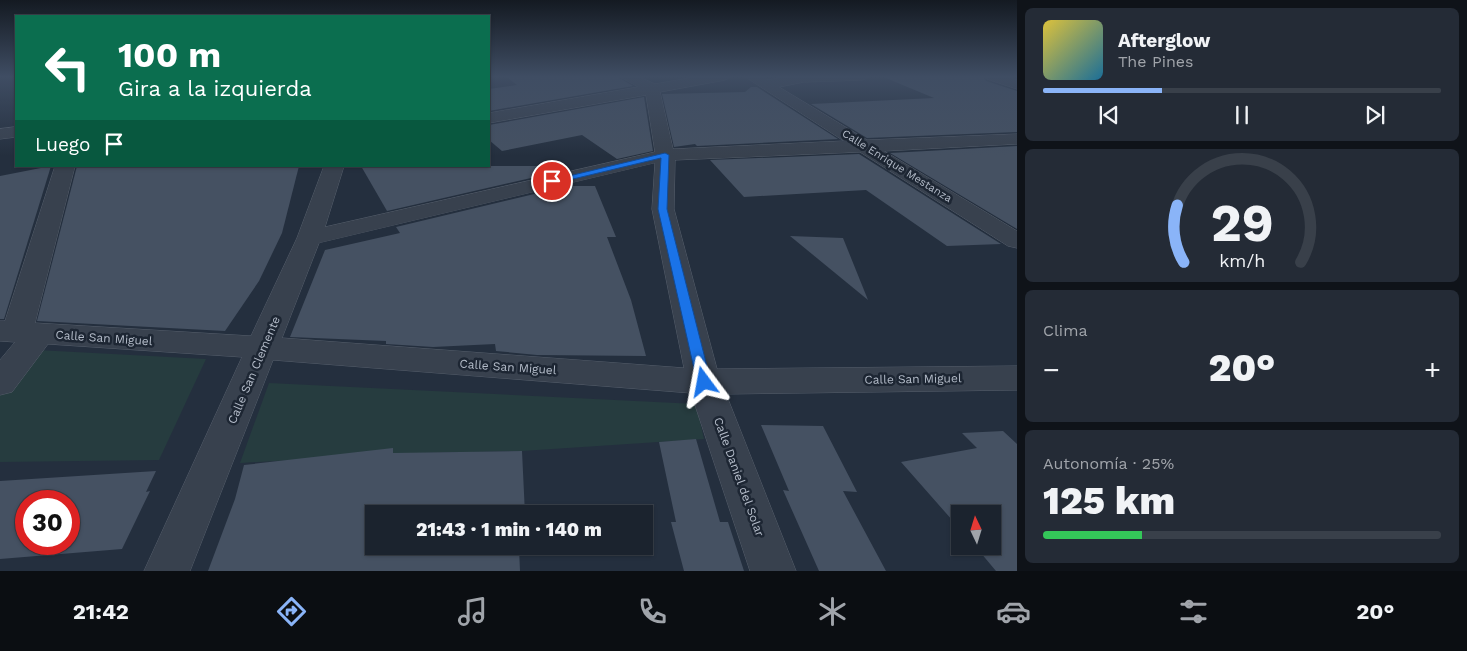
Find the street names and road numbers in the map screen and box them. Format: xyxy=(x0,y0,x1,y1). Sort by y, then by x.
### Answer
street label: Calle Enrique Mestanza xyxy=(840,127,954,205)
street label: Calle San Clemente xyxy=(225,314,283,426)
street label: Calle San Miguel xyxy=(55,328,153,348)
street label: Calle San Miguel xyxy=(459,357,557,377)
street label: Calle San Miguel xyxy=(864,371,962,387)
street label: Calle Daniel del Solar xyxy=(711,416,767,539)

